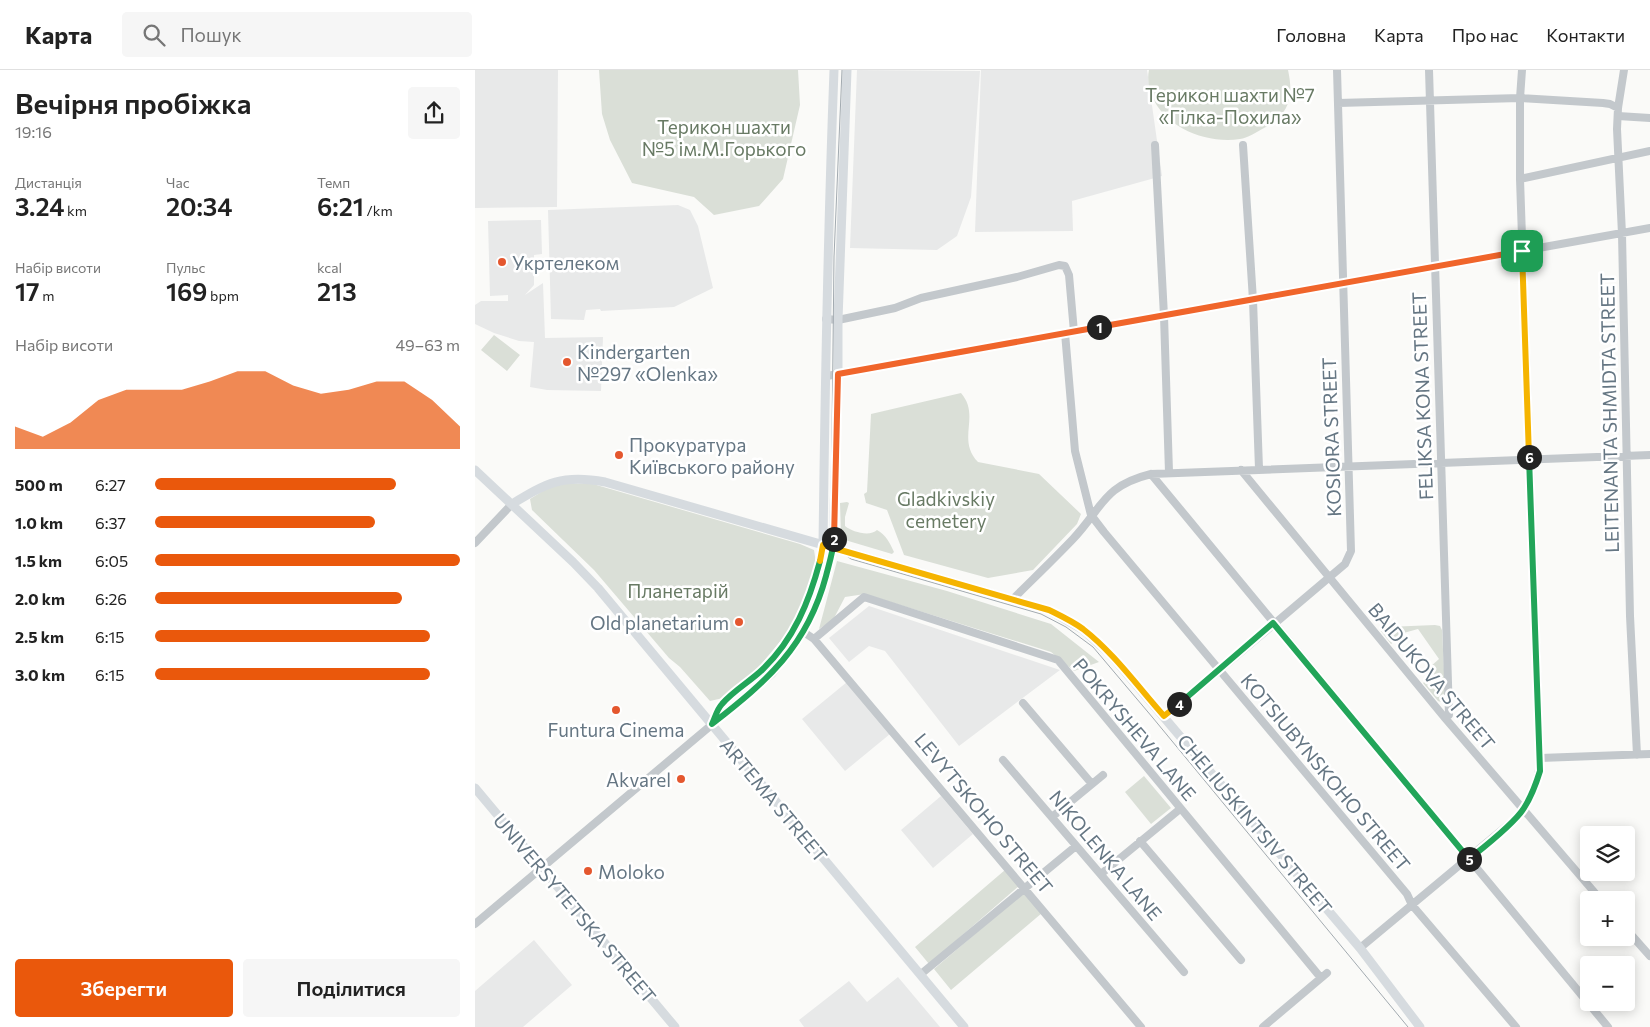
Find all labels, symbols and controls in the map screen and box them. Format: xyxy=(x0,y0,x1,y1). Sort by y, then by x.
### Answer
search box xyxy=(122,12,472,57)
text: Карта xyxy=(25,20,92,49)
icon: search xyxy=(140,21,168,49)
text: Пошук xyxy=(180,23,242,46)
text: Головна xyxy=(1276,24,1346,46)
text: Карта xyxy=(1374,24,1424,46)
text: Про нас xyxy=(1452,24,1518,46)
text: Контакти xyxy=(1546,24,1625,46)
park label: Терикон шахти №7 «Гілка-Похила» xyxy=(1145,83,1315,128)
text: Вечірня пробіжка xyxy=(15,86,251,120)
button: share xyxy=(408,87,460,139)
park label: Терикон шахти №5 ім.М.Горького xyxy=(642,115,806,160)
text: 19:16 xyxy=(15,122,52,141)
text: Дистанція xyxy=(15,174,82,191)
text: Час xyxy=(166,174,190,191)
text: Темп xyxy=(317,174,350,191)
text: 3.24 xyxy=(15,191,64,221)
text: 20:34 xyxy=(166,191,233,221)
text: 6:21 xyxy=(317,191,364,221)
text: km xyxy=(64,202,87,219)
text: /km xyxy=(364,202,393,219)
pin xyxy=(1501,230,1543,272)
icon: arrive xyxy=(1508,237,1536,265)
place label: Укртелеком xyxy=(512,251,619,274)
marker: Укртелеком xyxy=(496,256,508,268)
text: Набір висоти xyxy=(15,259,101,276)
text: Пульс xyxy=(166,259,205,276)
text: kcal xyxy=(317,259,342,276)
street label: LEITENANTA SHMIDTA STREET xyxy=(1595,273,1623,553)
text: 17 xyxy=(15,276,40,306)
text: 169 xyxy=(166,276,207,306)
text: 213 xyxy=(317,276,357,306)
text: m xyxy=(40,287,55,304)
text: bpm xyxy=(207,287,239,304)
street label: FELIKSA KONA STREET xyxy=(1407,292,1437,500)
pin: 1 xyxy=(1087,314,1111,340)
text: 1 xyxy=(1096,319,1103,336)
text: Набір висоти xyxy=(15,335,113,354)
text: 49–63 m xyxy=(395,335,460,354)
place label: Kindergarten №297 «Olenka» xyxy=(577,340,718,385)
marker: Kindergarten №297 «Olenka» xyxy=(561,356,573,368)
street label: KOSIORA STREET xyxy=(1317,357,1345,517)
place label: Прокуратура Київського району xyxy=(629,433,795,478)
pin: 6 xyxy=(1517,444,1541,470)
marker: Прокуратура Київського району xyxy=(613,449,625,461)
text: 6 xyxy=(1525,449,1534,466)
text: 500 m xyxy=(15,475,63,494)
text: 6:27 xyxy=(95,475,126,494)
park label: Gladkivskiy cemetery xyxy=(897,487,995,532)
text: 1.0 km xyxy=(15,513,63,532)
text: 6:37 xyxy=(95,513,126,532)
pin: 2 xyxy=(821,526,847,552)
text: 2 xyxy=(831,531,838,548)
text: 1.5 km xyxy=(15,551,62,570)
text: 6:05 xyxy=(95,551,128,570)
park label: Планетарій xyxy=(627,579,729,602)
text: 2.0 km xyxy=(15,589,65,608)
text: 6:26 xyxy=(95,589,127,608)
street label: BAIDUKOVA STREET xyxy=(1364,598,1500,754)
place label: Old planetarium xyxy=(590,611,729,634)
marker: Old planetarium xyxy=(733,616,745,628)
text: 2.5 km xyxy=(15,627,64,646)
text: 6:15 xyxy=(95,627,125,646)
street label: POKRYSHEVA LANE xyxy=(1069,653,1201,805)
text: 3.0 km xyxy=(15,665,65,684)
text: 6:15 xyxy=(95,665,125,684)
street label: KOTSIUBYNSKOHO STREET xyxy=(1237,668,1415,876)
pin: 4 xyxy=(1167,692,1191,716)
text: 4 xyxy=(1175,696,1184,713)
marker: Funtura Cinema xyxy=(610,704,622,716)
place label: Funtura Cinema xyxy=(548,718,684,741)
street label: LEVYTSKOHO STREET xyxy=(910,728,1058,898)
street label: CHELIUSKINTSIV STREET xyxy=(1173,729,1337,919)
street label: ARTEMA STREET xyxy=(716,733,832,867)
place label: Akvarel xyxy=(606,768,671,791)
marker: Akvarel xyxy=(675,773,687,785)
street label: NIKOLENKA LANE xyxy=(1045,785,1167,925)
street label: UNIVERSYTETSKA STREET xyxy=(489,808,661,1008)
map controls xyxy=(1580,826,1635,1011)
button: layers xyxy=(1580,826,1635,881)
pin: 5 xyxy=(1457,846,1481,872)
text: 5 xyxy=(1465,851,1474,868)
place label: Moloko xyxy=(598,860,665,883)
marker: Moloko xyxy=(582,865,594,877)
button: + xyxy=(1580,891,1635,946)
button: − xyxy=(1580,956,1635,1011)
button: Зберегти xyxy=(15,959,233,1017)
button: Поділитися xyxy=(243,959,460,1017)

